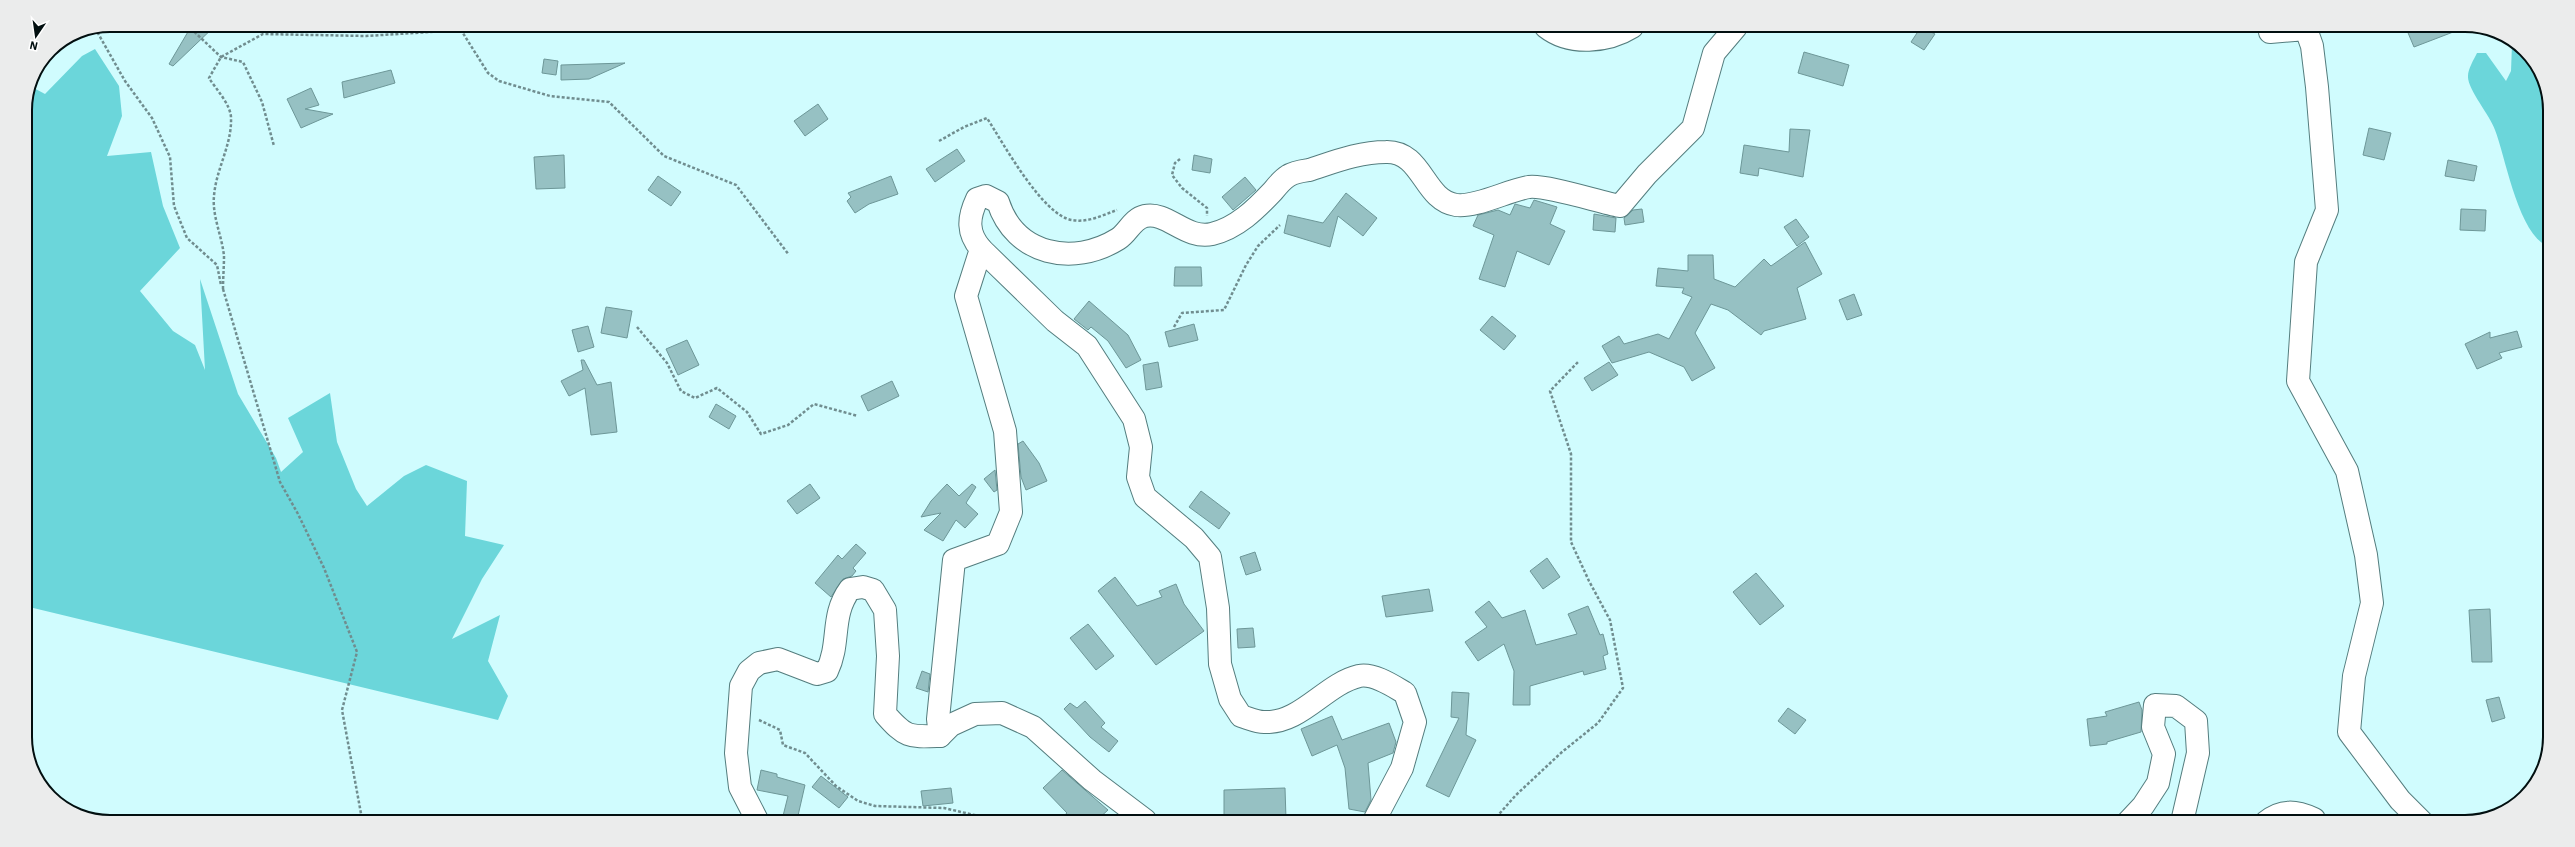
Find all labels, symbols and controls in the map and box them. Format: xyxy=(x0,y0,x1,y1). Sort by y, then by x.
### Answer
north arrow xyxy=(16,16,56,56)
text: N xyxy=(28,38,39,53)

